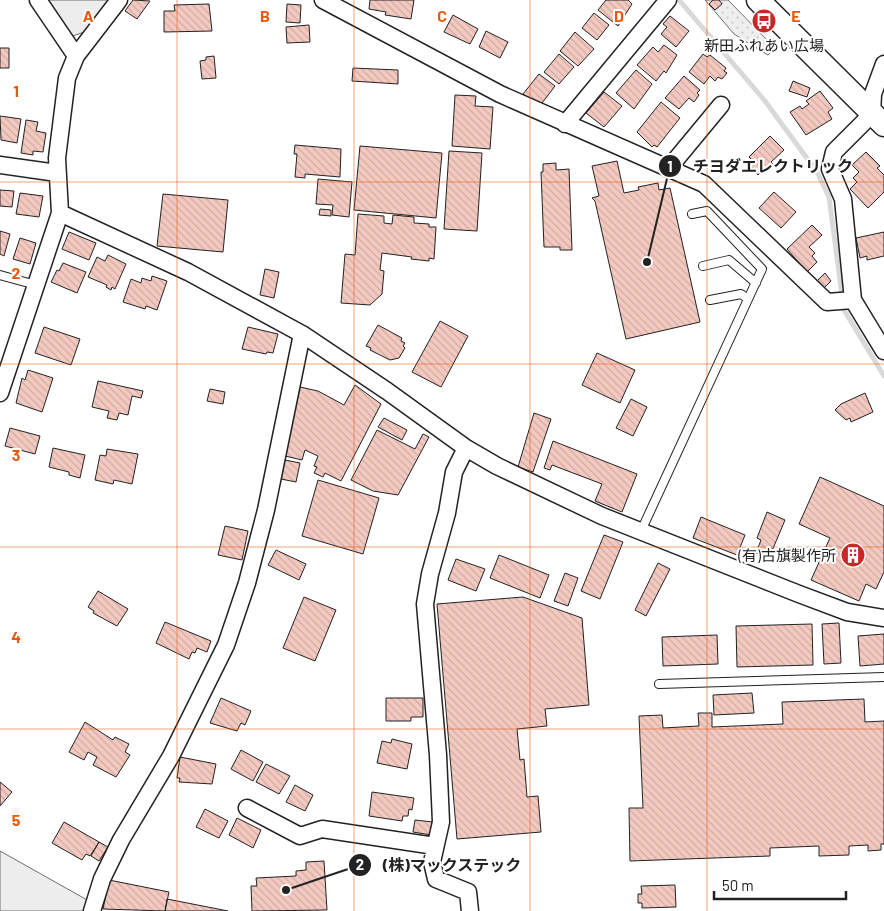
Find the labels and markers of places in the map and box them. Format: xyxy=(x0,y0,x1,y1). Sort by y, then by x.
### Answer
bus stop icon: 新田ふれあい広場 xyxy=(751,8,777,34)
place label: 新田ふれあい広場 xyxy=(704,36,824,54)
callout: チヨダエレクトリック xyxy=(658,151,863,182)
building icon: (有)古旗製作所 xyxy=(840,542,866,568)
place label: (有)古旗製作所 xyxy=(737,546,836,564)
callout: (株)マックステック xyxy=(348,850,532,881)

